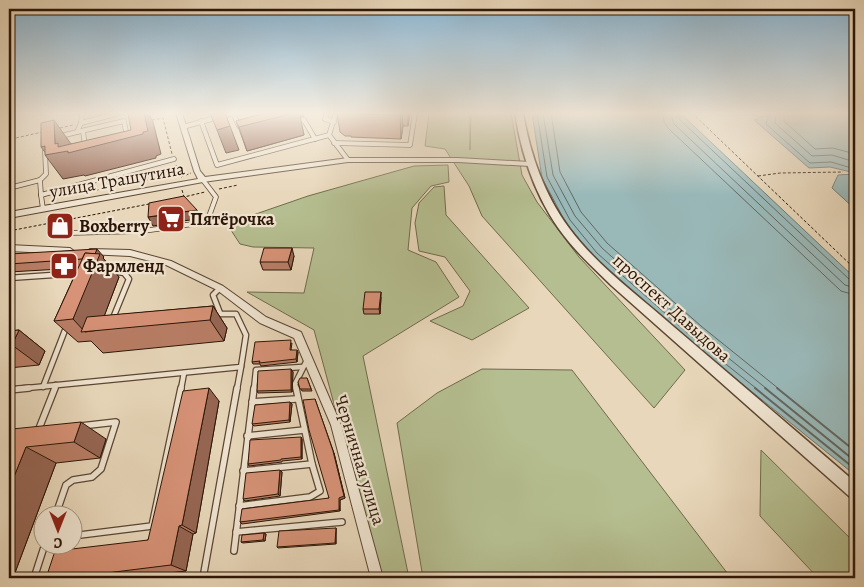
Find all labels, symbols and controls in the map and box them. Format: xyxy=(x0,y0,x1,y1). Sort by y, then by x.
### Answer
street label: улица Трашутина xyxy=(47,156,187,204)
supermarket icon: Пятёрочка xyxy=(156,204,186,234)
place label: Пятёрочка xyxy=(190,207,275,231)
shop icon: Boxberry xyxy=(45,211,75,241)
place label: Boxberry xyxy=(79,214,150,238)
street label: проспект Давыдова xyxy=(608,249,737,368)
pharmacy icon: Фармленд xyxy=(49,251,79,281)
place label: Фармленд xyxy=(83,254,164,278)
street label: Черничная улица xyxy=(329,392,391,529)
north arrow xyxy=(32,504,82,554)
text: С xyxy=(53,533,62,552)

